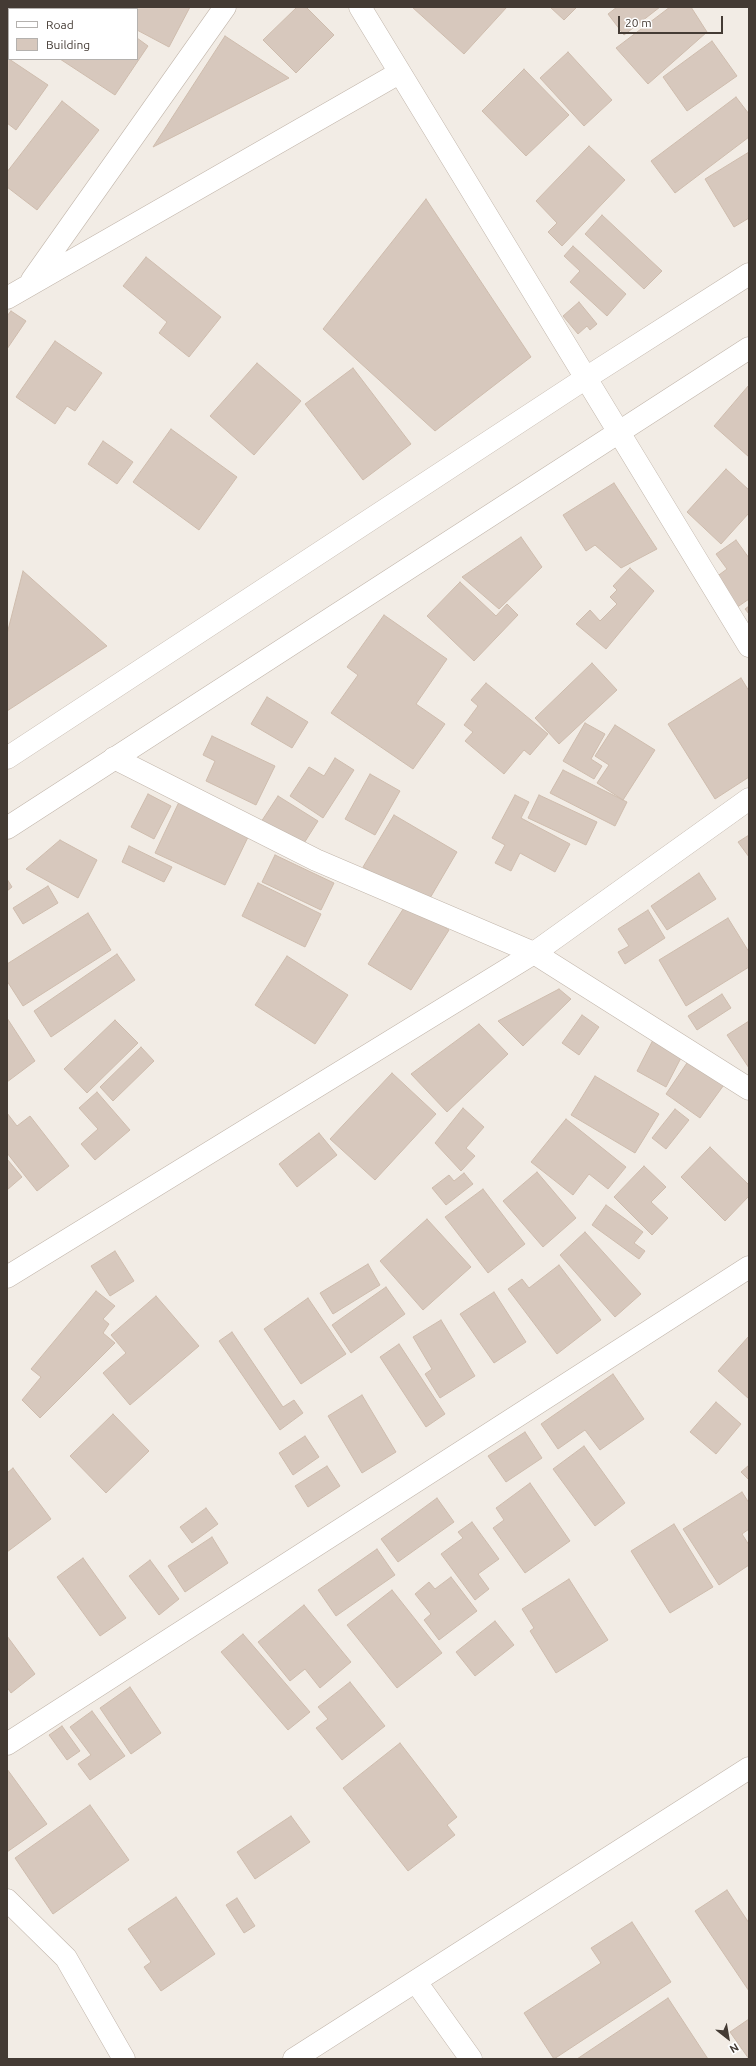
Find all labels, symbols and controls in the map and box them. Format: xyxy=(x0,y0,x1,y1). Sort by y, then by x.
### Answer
legend xyxy=(8,8,138,60)
scale bar xyxy=(620,8,725,34)
text: 20 m xyxy=(625,16,652,29)
text: Road xyxy=(46,18,74,31)
text: Building xyxy=(46,38,90,51)
north arrow xyxy=(708,2018,748,2058)
text: N xyxy=(728,2041,741,2056)

